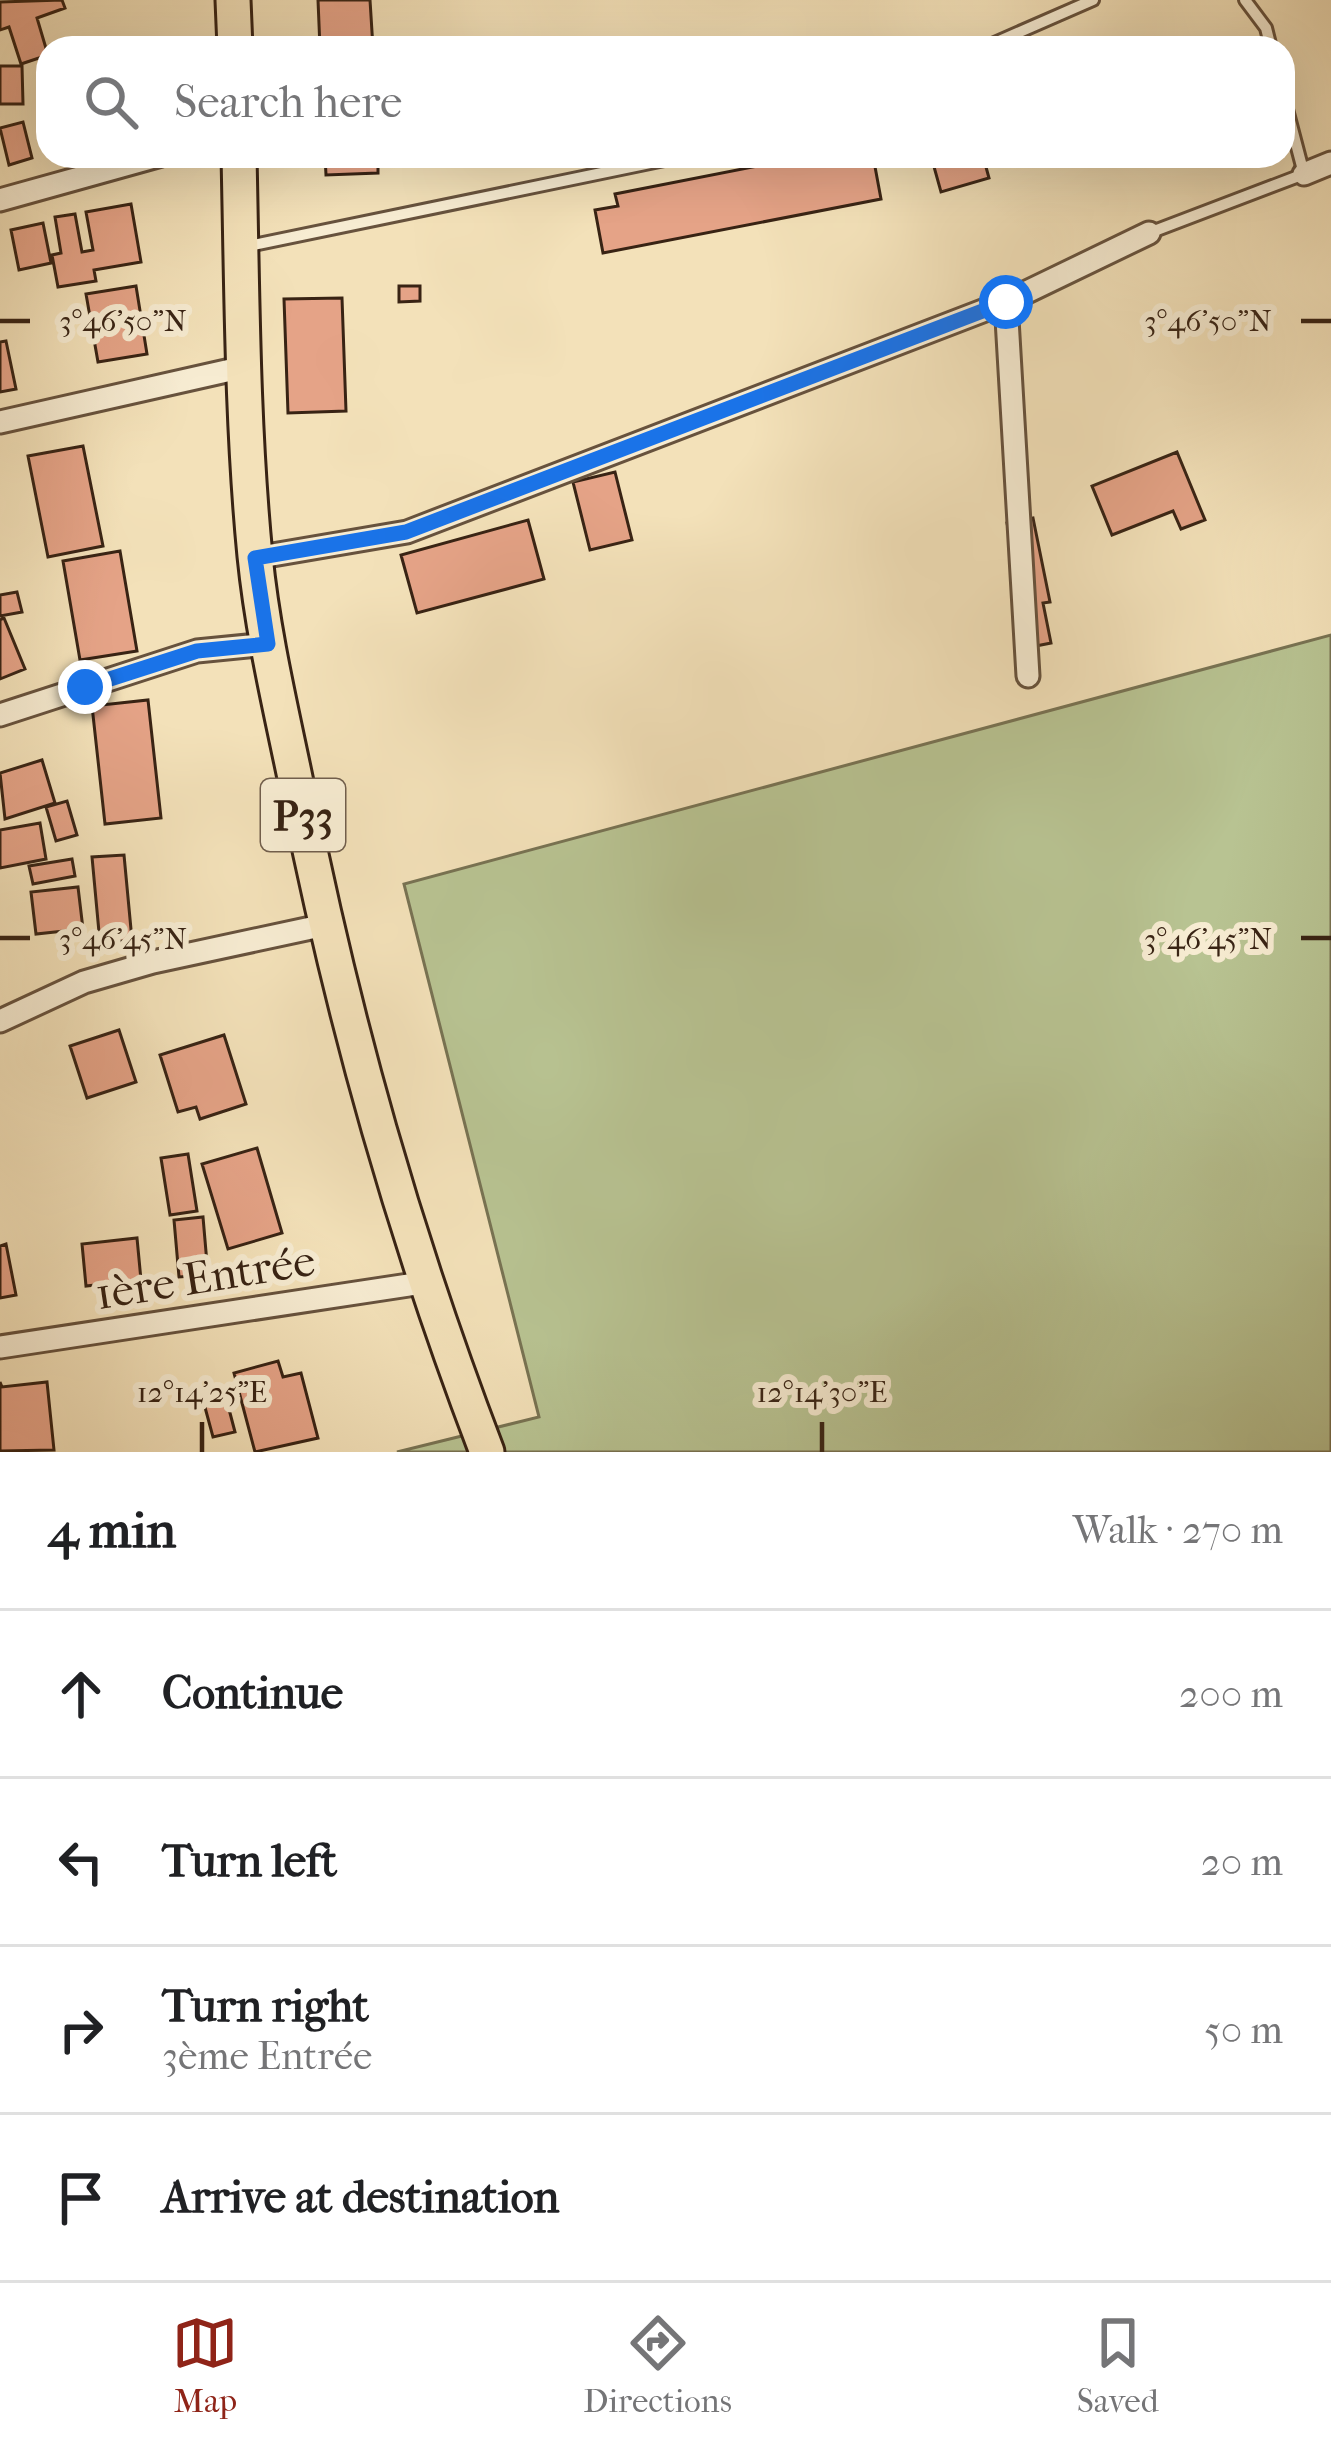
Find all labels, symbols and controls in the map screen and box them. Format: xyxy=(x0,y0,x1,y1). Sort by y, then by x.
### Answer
search box xyxy=(36,36,1295,168)
icon: search xyxy=(78,69,144,135)
text: Search here xyxy=(174,76,402,129)
route start xyxy=(979,275,1033,329)
text: 3°46'50"N xyxy=(59,304,187,339)
text: 3°46'50"N xyxy=(1144,304,1272,339)
route end xyxy=(58,660,112,714)
road number: P33 xyxy=(261,779,345,851)
text: 3°46'45"N xyxy=(59,922,187,957)
text: 3°46'45"N xyxy=(1144,922,1272,957)
street label: 1ère Entrée xyxy=(92,1234,319,1321)
text: 12°14'25"E xyxy=(137,1375,267,1410)
text: 12°14'30"E xyxy=(757,1375,887,1410)
text: 4 min xyxy=(48,1500,176,1560)
text: Walk · 270 m xyxy=(1073,1507,1283,1553)
icon: ahead xyxy=(48,1661,114,1727)
text: Continue xyxy=(162,1667,343,1720)
text: 200 m xyxy=(1179,1671,1283,1717)
icon: left xyxy=(48,1829,114,1895)
text: Turn left xyxy=(162,1835,337,1888)
text: 20 m xyxy=(1201,1839,1283,1885)
text: Turn right xyxy=(162,1980,369,2033)
icon: right xyxy=(48,1997,114,2063)
text: 50 m xyxy=(1204,2007,1283,2053)
text: 3ème Entrée xyxy=(162,2033,372,2079)
icon: arrive xyxy=(48,2165,114,2231)
text: Arrive at destination xyxy=(162,2171,559,2224)
tab: Map xyxy=(172,2310,238,2421)
tab: Directions xyxy=(583,2310,732,2421)
tab: Saved xyxy=(1077,2310,1159,2421)

